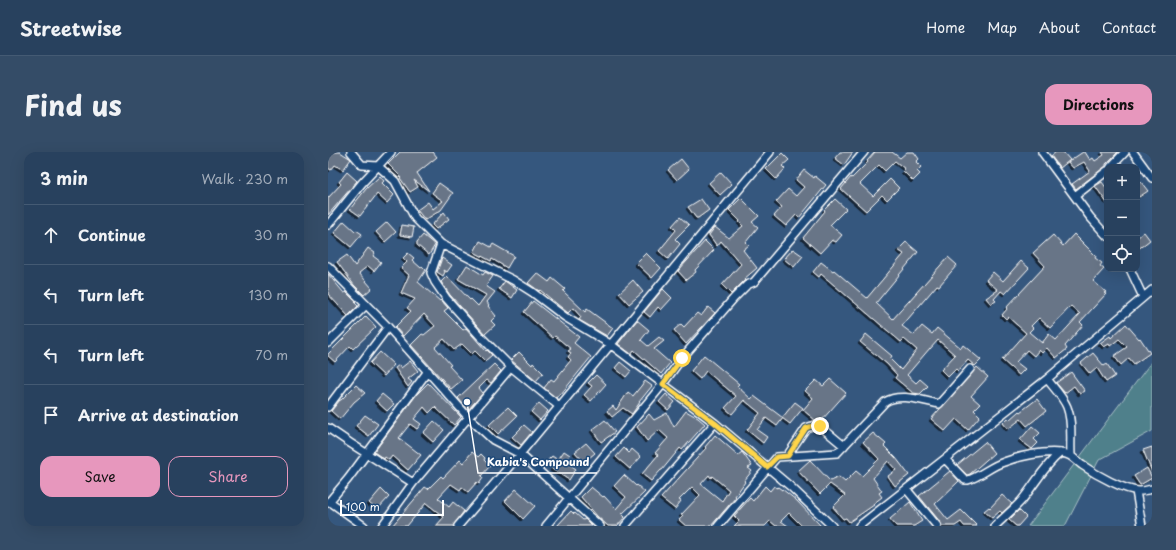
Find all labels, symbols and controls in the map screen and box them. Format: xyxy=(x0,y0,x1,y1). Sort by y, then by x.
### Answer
text: Streetwise xyxy=(20,14,122,42)
text: Home xyxy=(926,17,965,38)
text: Map xyxy=(987,17,1017,38)
text: About xyxy=(1039,17,1080,38)
text: Contact xyxy=(1102,17,1156,38)
text: Find us xyxy=(24,83,122,126)
button: Directions xyxy=(1045,84,1152,125)
map controls xyxy=(1104,164,1140,272)
button: + xyxy=(1104,164,1140,200)
text: 3 min xyxy=(40,165,88,191)
text: Walk · 230 m xyxy=(201,169,288,188)
button: − xyxy=(1104,200,1140,236)
text: Continue xyxy=(78,223,146,246)
icon: ahead xyxy=(40,224,62,246)
text: 30 m xyxy=(254,225,288,244)
button: locate xyxy=(1104,236,1140,272)
text: Turn left xyxy=(78,283,144,306)
icon: left xyxy=(40,284,62,306)
text: 130 m xyxy=(249,285,288,304)
text: Turn left xyxy=(78,343,144,366)
icon: left xyxy=(40,344,62,366)
text: 70 m xyxy=(255,345,288,364)
route start xyxy=(673,349,691,367)
text: Arrive at destination xyxy=(78,403,239,426)
icon: arrive xyxy=(40,404,62,426)
route end xyxy=(811,417,829,435)
callout: Kabia's Compound xyxy=(478,450,597,473)
text: Kabia's Compound xyxy=(487,453,590,470)
button: Save xyxy=(40,456,160,497)
button: Share xyxy=(168,456,288,497)
scale bar xyxy=(340,498,444,517)
text: 100 m xyxy=(346,498,380,515)

